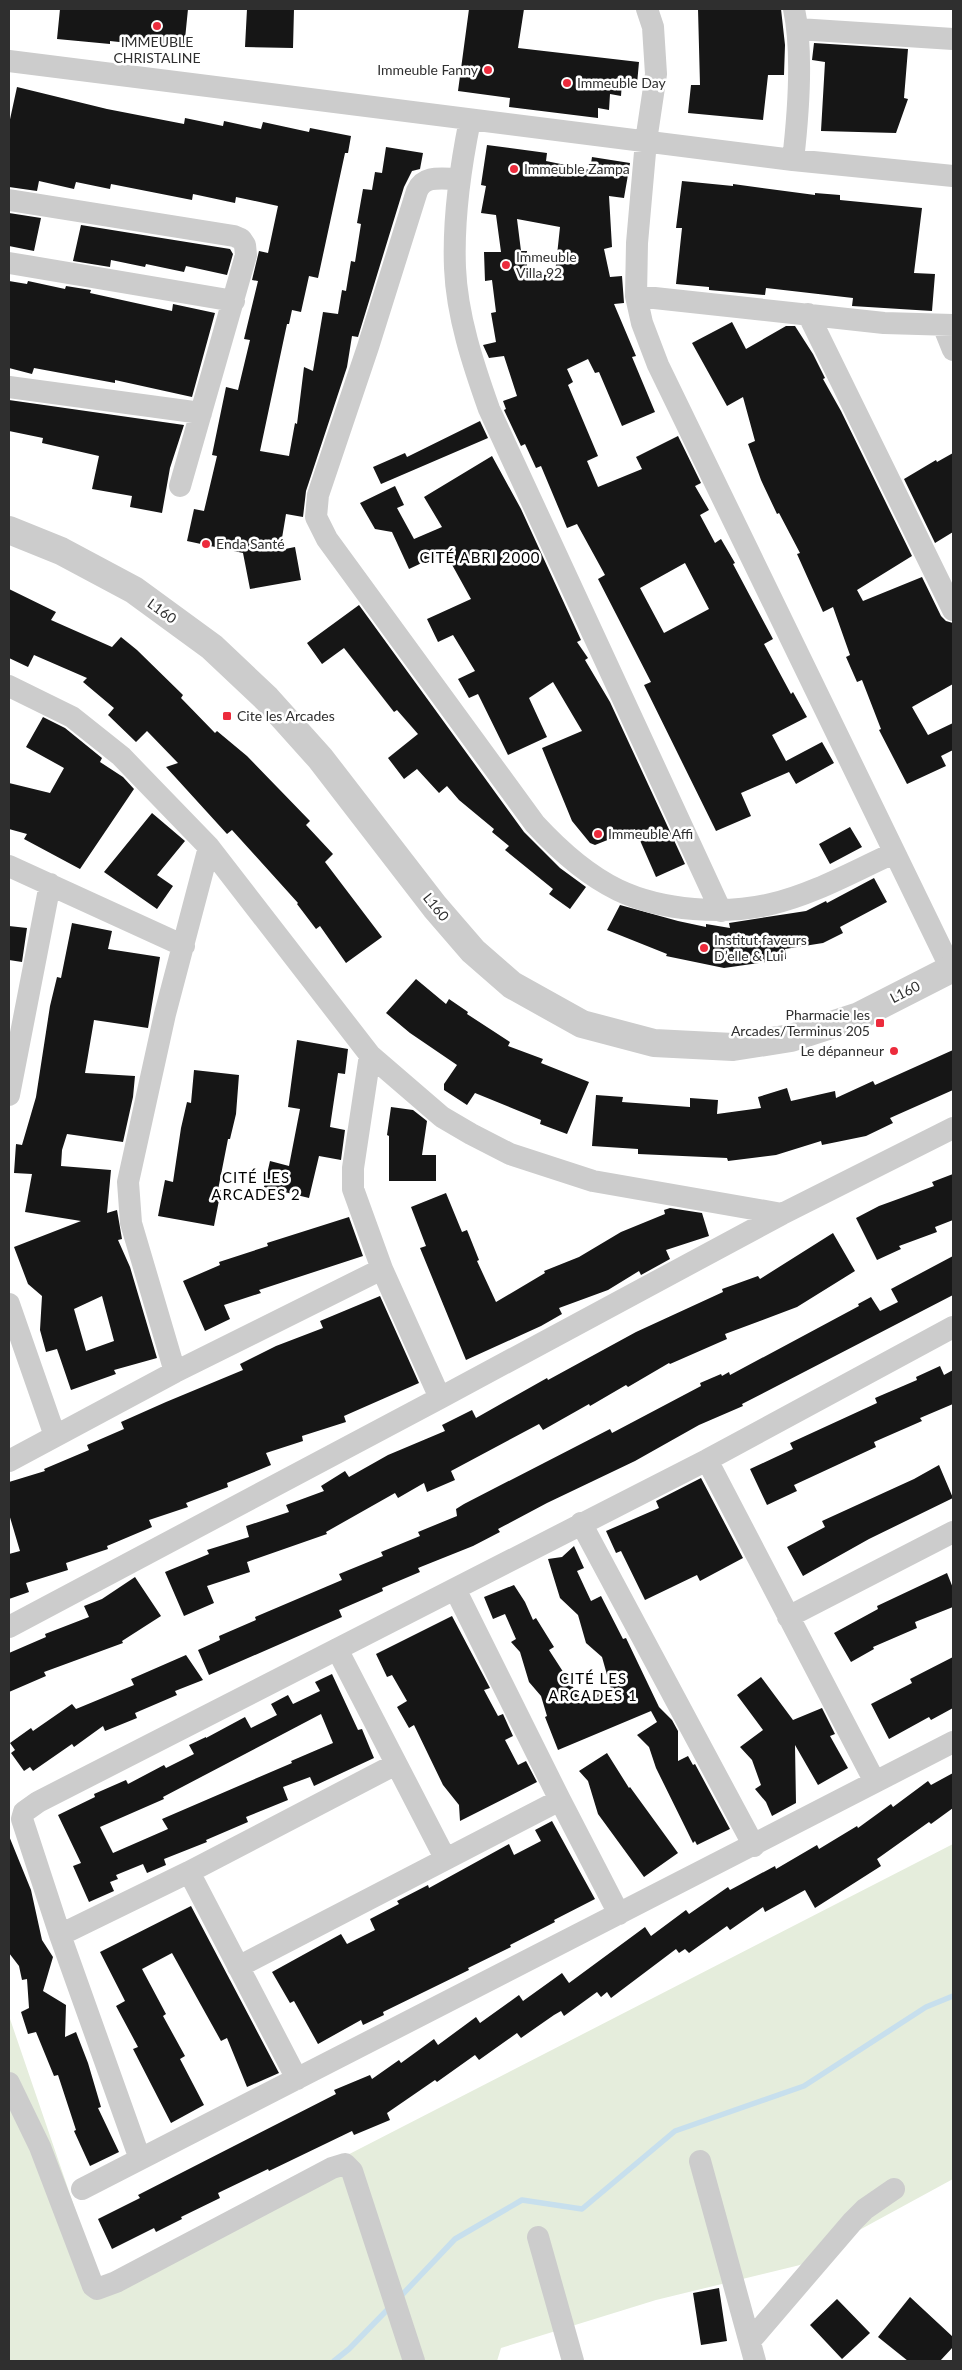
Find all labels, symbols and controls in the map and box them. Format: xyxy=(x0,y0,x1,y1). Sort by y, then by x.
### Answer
marker: IMMEUBLE CHRISTALINE xyxy=(151,20,163,32)
place label: IMMEUBLE CHRISTALINE xyxy=(114,33,200,66)
place label: Immeuble Fanny xyxy=(377,61,479,78)
marker: Immeuble Fanny xyxy=(482,64,494,76)
place label: Immeuble Day xyxy=(577,74,666,91)
marker: Immeuble Day xyxy=(561,77,573,89)
place label: Immeuble Zampa xyxy=(524,160,630,177)
marker: Immeuble Zampa xyxy=(508,163,520,175)
place label: Immeuble Villa 92 xyxy=(516,248,577,281)
marker: Immeuble Villa 92 xyxy=(500,259,512,271)
place label: Enda Santé xyxy=(216,535,285,552)
marker: Enda Santé xyxy=(200,538,212,550)
district label: CITÉ ABRI 2000 xyxy=(419,548,541,566)
street label: L160 xyxy=(145,594,180,627)
place label: Cite les Arcades xyxy=(237,707,335,724)
marker: Cite les Arcades xyxy=(221,710,233,722)
place label: Immeuble Affi xyxy=(608,825,693,842)
marker: Immeuble Affi xyxy=(592,828,604,840)
street label: L160 xyxy=(420,889,453,924)
place label: Institut faveurs D’elle & Lui xyxy=(714,931,807,964)
marker: Institut faveurs D’elle & Lui xyxy=(698,942,710,954)
street label: L160 xyxy=(887,977,923,1006)
place label: Pharmacie les Arcades/Terminus 205 xyxy=(731,1006,870,1039)
marker: Pharmacie les Arcades/Terminus 205 xyxy=(874,1017,886,1029)
place label: Le dépanneur xyxy=(800,1042,884,1059)
marker: Le dépanneur xyxy=(888,1045,900,1057)
district label: CITÉ LES ARCADES 2 xyxy=(211,1168,301,1203)
district label: CITÉ LES ARCADES 1 xyxy=(548,1669,638,1704)

